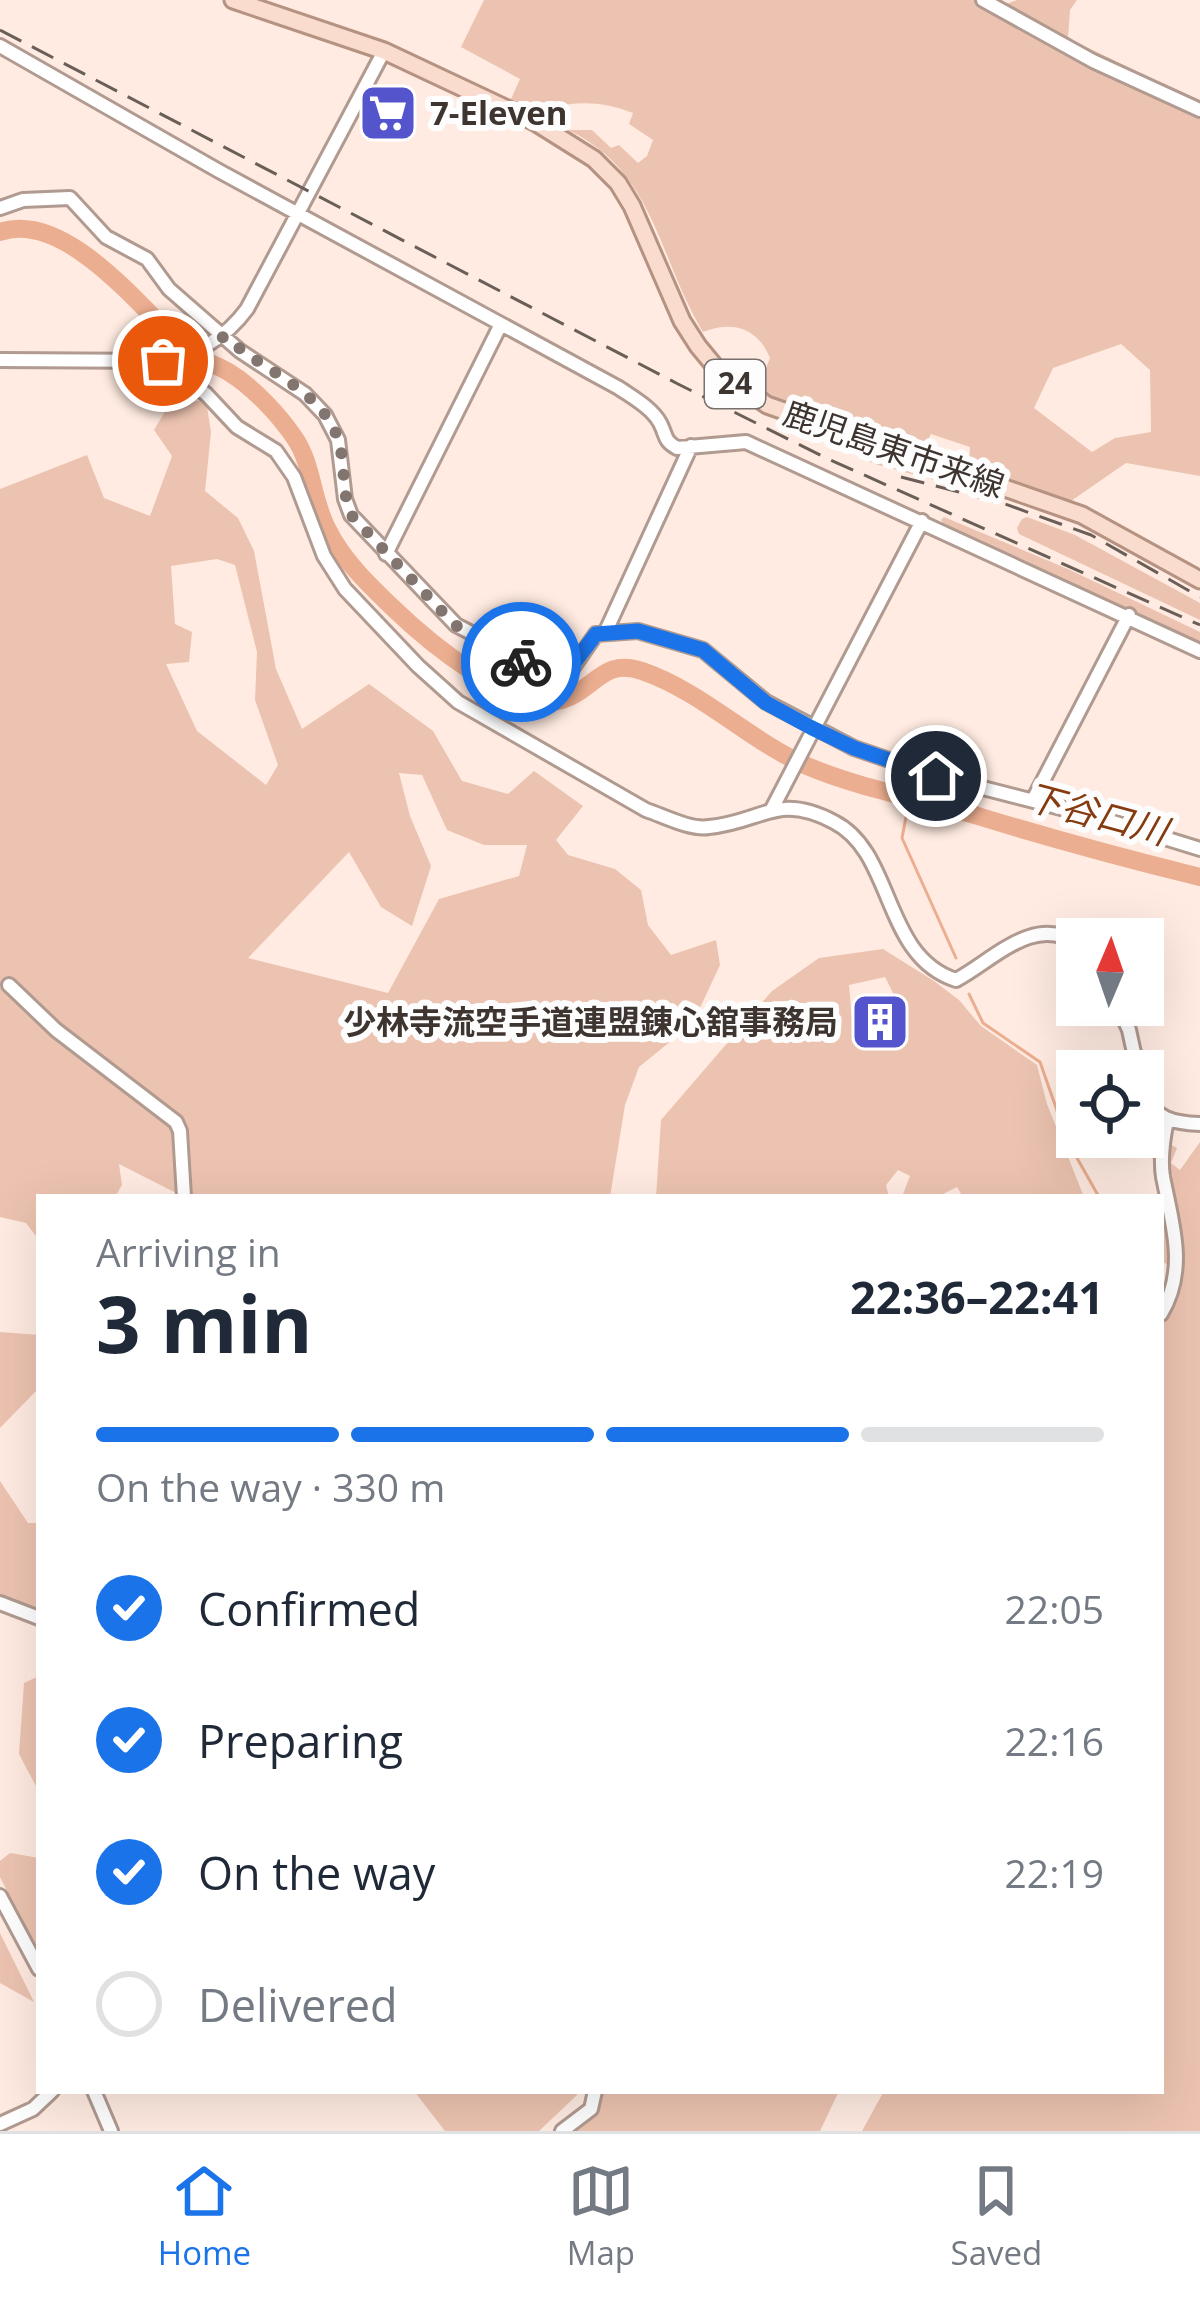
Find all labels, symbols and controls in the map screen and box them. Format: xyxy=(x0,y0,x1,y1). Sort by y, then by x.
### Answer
supermarket icon: 7-Eleven xyxy=(357,82,419,144)
place label: 7-Eleven xyxy=(430,90,568,135)
pin xyxy=(112,310,214,412)
icon: bag xyxy=(130,328,196,394)
road number: 24 xyxy=(705,360,765,408)
street label: 鹿児島東市来線 xyxy=(778,390,1011,507)
courier xyxy=(461,602,581,722)
icon: bike xyxy=(488,629,554,695)
pin xyxy=(885,725,987,827)
icon: home xyxy=(903,743,969,809)
water label: 下谷口川 xyxy=(1021,771,1177,857)
north arrow xyxy=(1056,918,1164,1026)
map controls xyxy=(1056,918,1164,1158)
building icon: 少林寺流空手道連盟錬心舘事務局 xyxy=(849,991,911,1053)
place label: 少林寺流空手道連盟錬心舘事務局 xyxy=(343,999,838,1044)
button: locate xyxy=(1056,1050,1164,1158)
text: Arriving in xyxy=(96,1225,281,1278)
text: 22:36–22:41 xyxy=(850,1266,1104,1327)
text: 3 min xyxy=(96,1270,313,1376)
text: On the way · 330 m xyxy=(96,1460,445,1513)
icon: check xyxy=(96,1575,162,1641)
text: Confirmed xyxy=(198,1578,420,1639)
text: 22:05 xyxy=(1005,1582,1104,1635)
icon: check xyxy=(96,1707,162,1773)
text: Preparing xyxy=(198,1710,403,1771)
text: 22:16 xyxy=(1005,1714,1104,1767)
icon: check xyxy=(96,1839,162,1905)
text: On the way xyxy=(198,1842,435,1903)
text: 22:19 xyxy=(1005,1846,1104,1899)
text: Delivered xyxy=(198,1974,398,2035)
tab: Home xyxy=(158,2158,251,2275)
tab: Map xyxy=(567,2158,635,2275)
tab: Saved xyxy=(951,2158,1042,2275)

